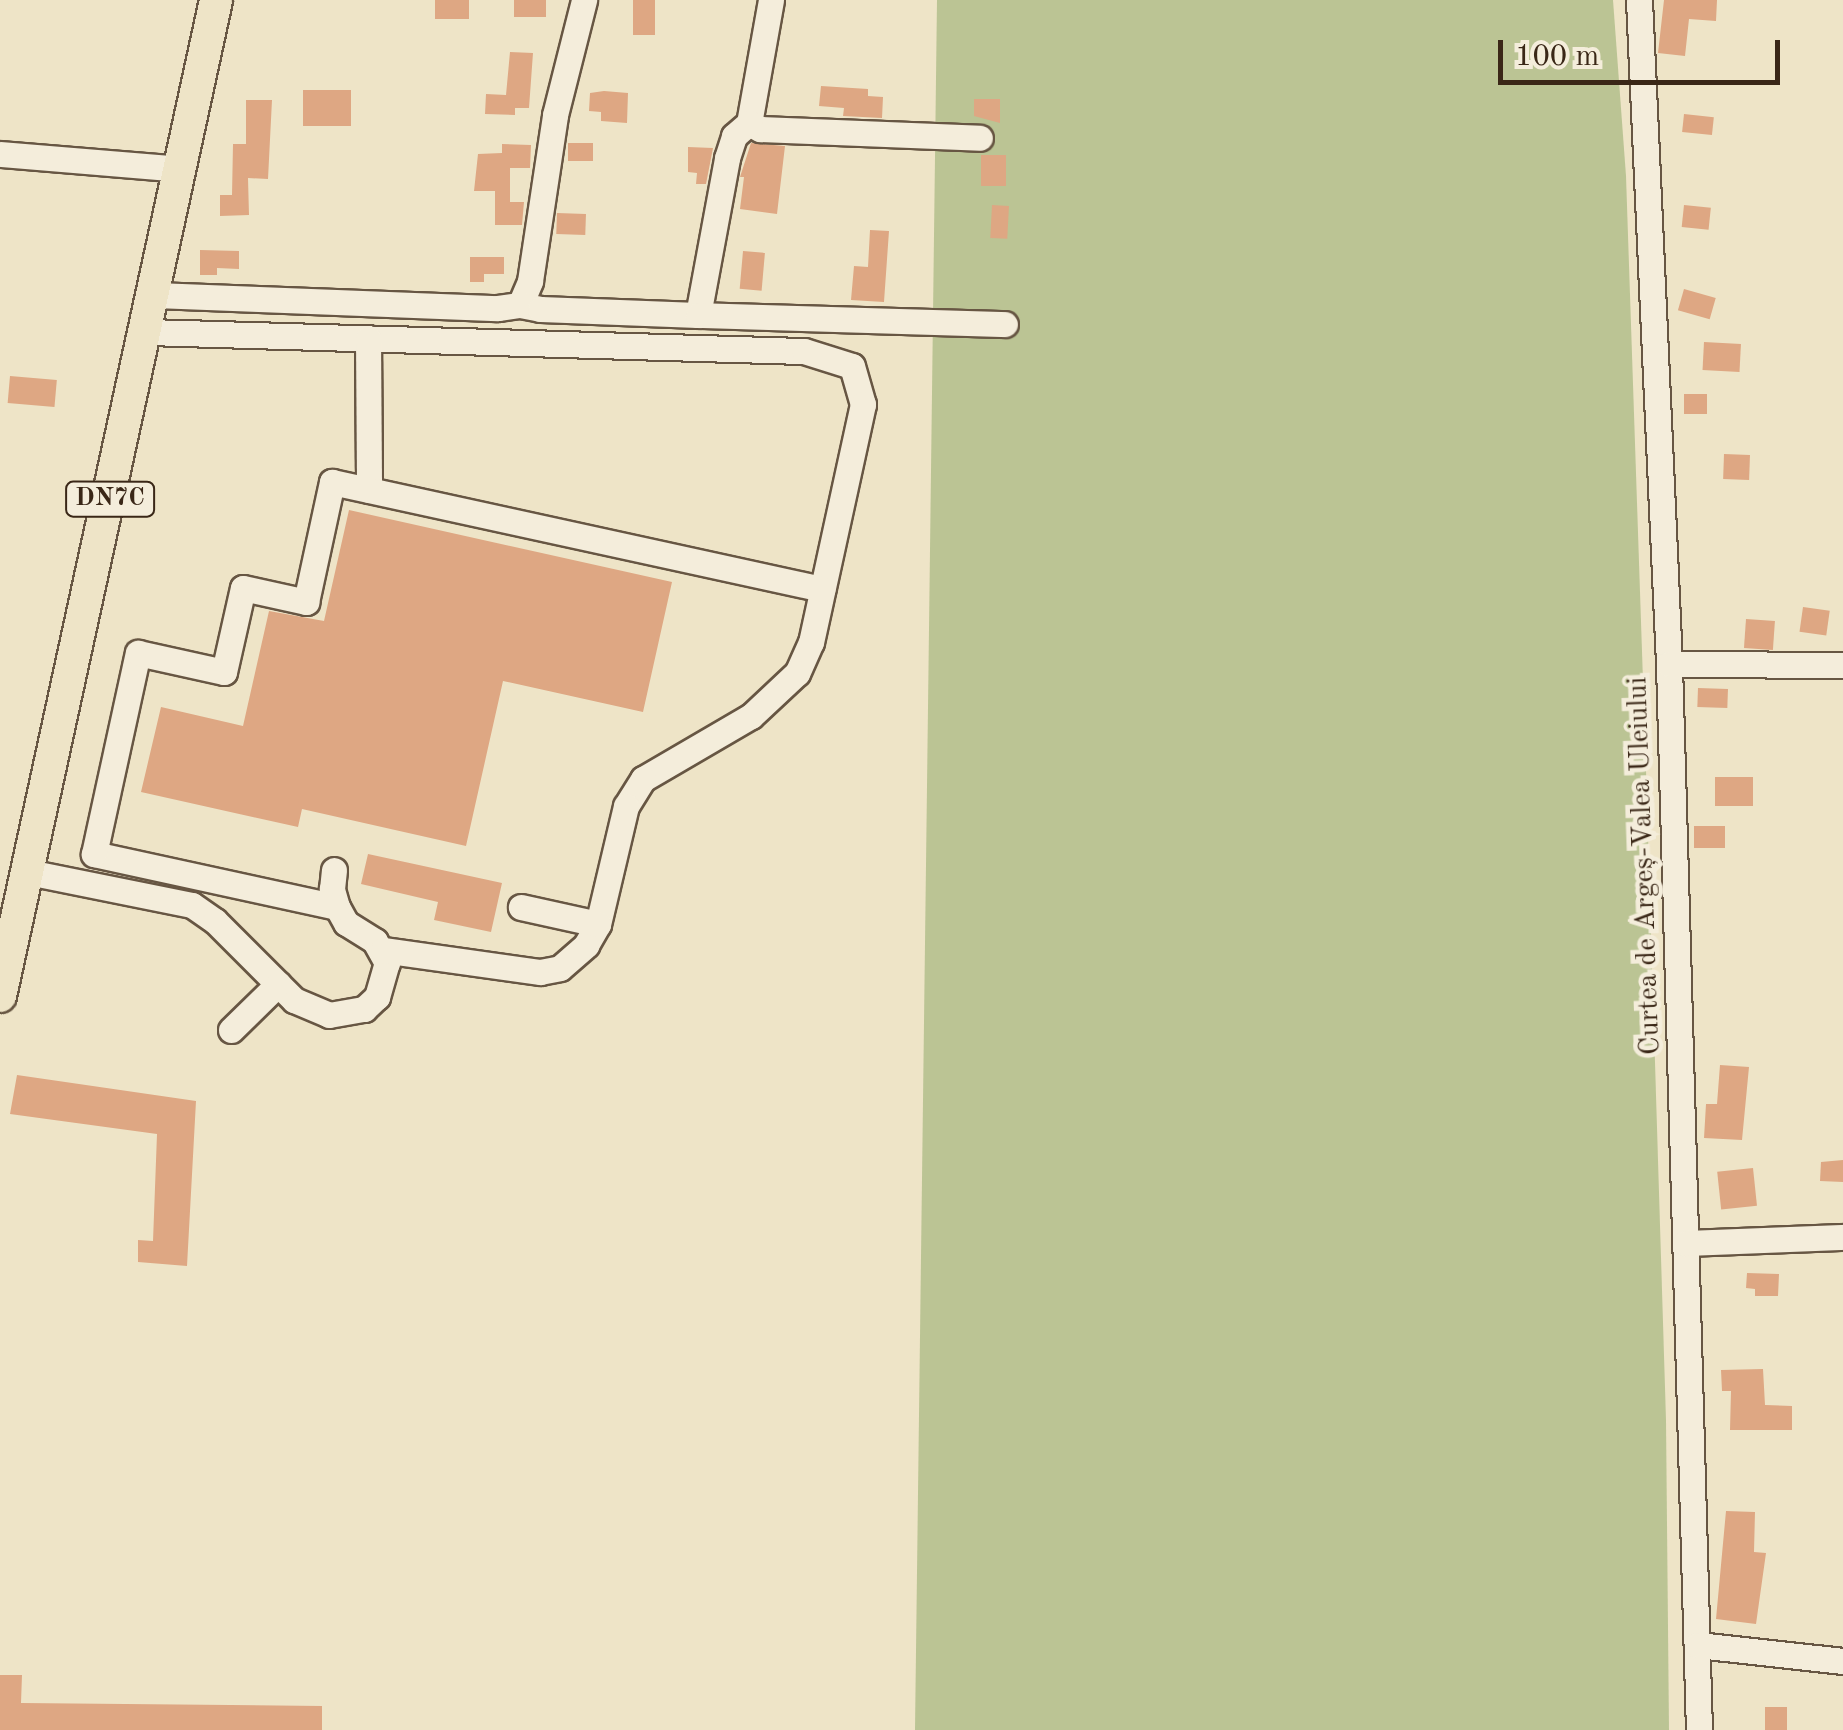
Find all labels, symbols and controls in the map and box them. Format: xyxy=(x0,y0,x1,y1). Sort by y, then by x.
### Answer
scale bar xyxy=(1503,20,1786,82)
text: 100 m xyxy=(1515,42,1599,72)
road number: DN7C xyxy=(65,479,155,519)
street label: Curtea de Argeș-Valea Uleiului xyxy=(1622,676,1668,1056)

